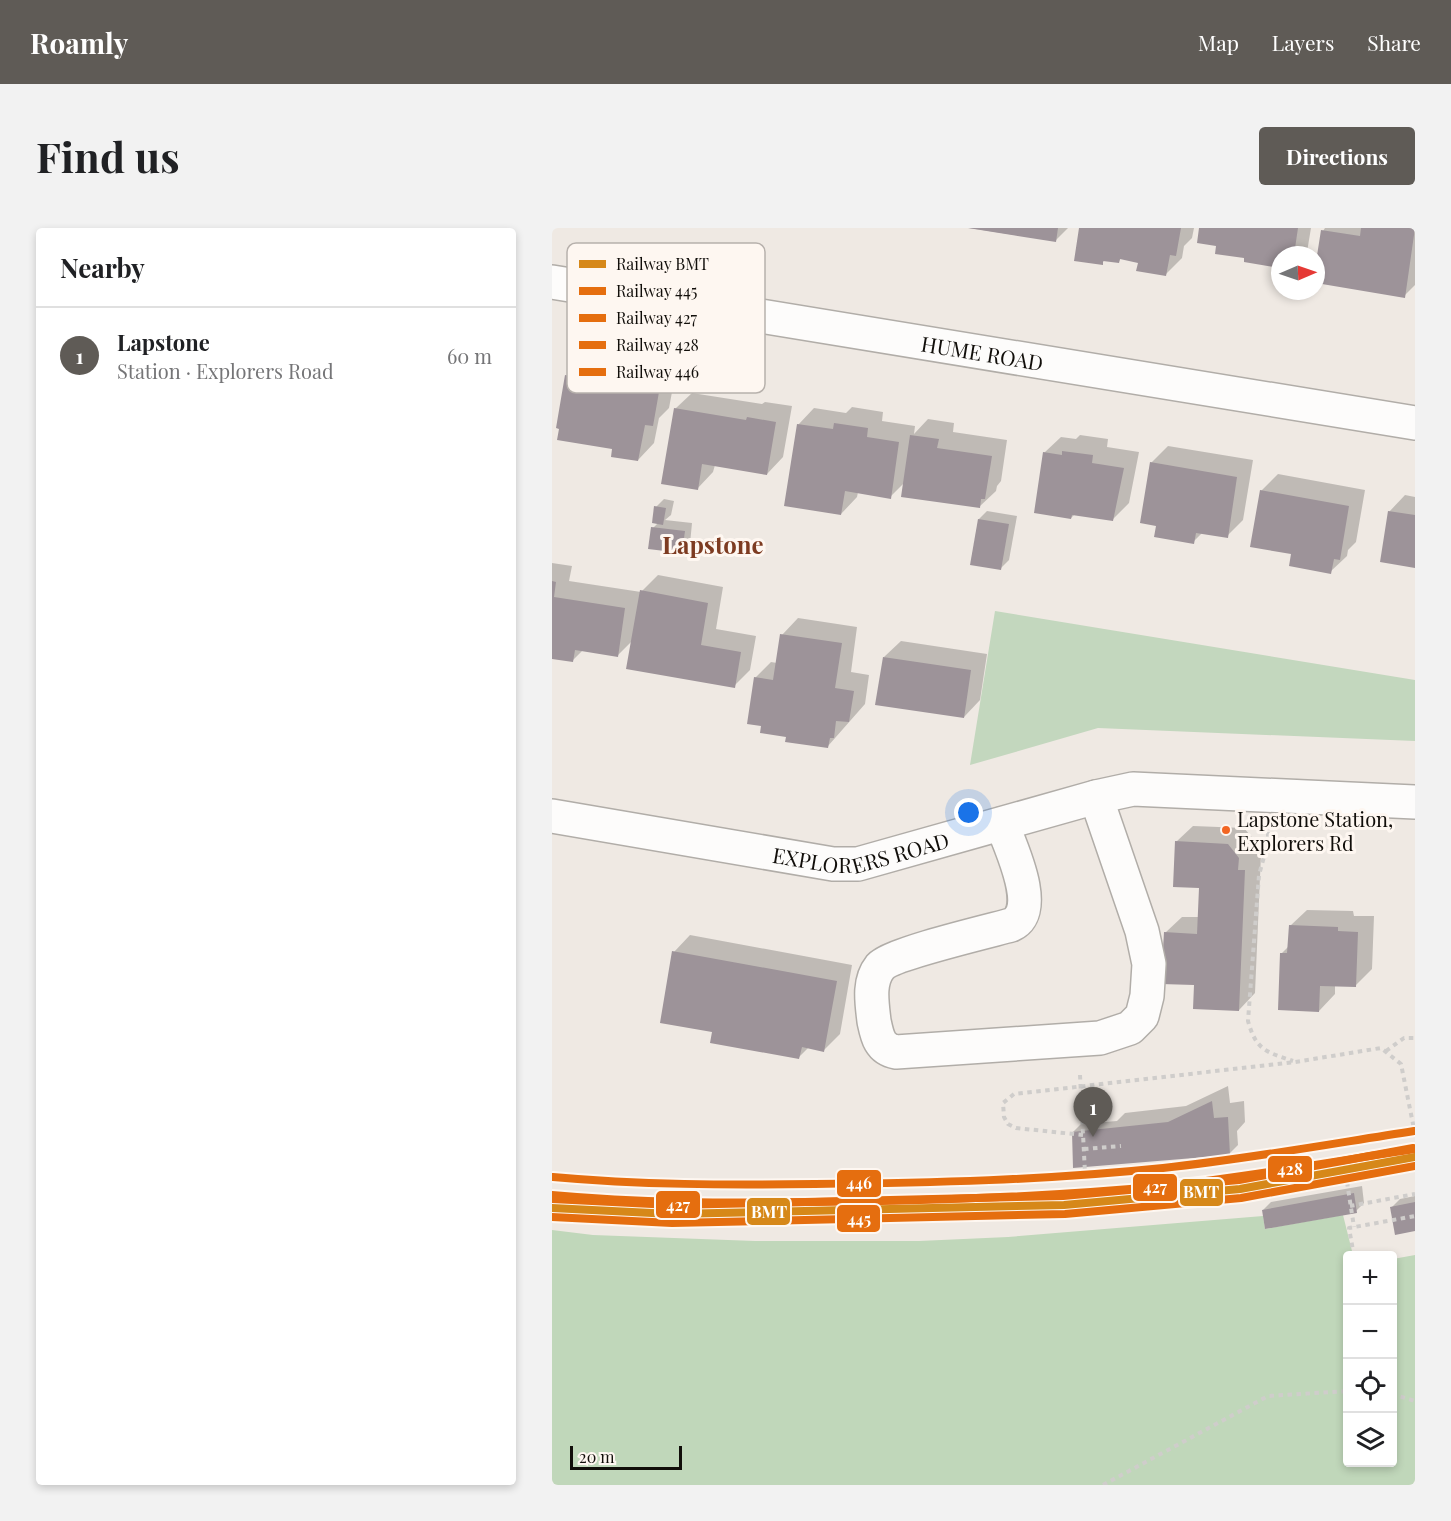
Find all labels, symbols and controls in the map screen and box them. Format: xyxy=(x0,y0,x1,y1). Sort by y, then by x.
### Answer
text: Roamly xyxy=(30,24,128,61)
text: Map xyxy=(1198,28,1239,56)
text: Layers xyxy=(1272,28,1334,56)
text: Share xyxy=(1367,28,1421,56)
button: Directions xyxy=(1259,127,1415,185)
text: Find us xyxy=(36,128,180,184)
legend xyxy=(567,243,765,393)
north arrow xyxy=(1271,246,1325,300)
text: Nearby xyxy=(60,250,145,285)
text: Railway BMT xyxy=(616,253,709,274)
text: Railway 445 xyxy=(616,280,697,301)
text: Railway 427 xyxy=(616,307,698,328)
text: Lapstone xyxy=(117,327,210,357)
street label: HUME ROAD xyxy=(919,329,1045,376)
text: Railway 428 xyxy=(616,334,699,355)
text: 1 xyxy=(76,342,83,369)
text: 60 m xyxy=(447,342,492,369)
text: Station · Explorers Road xyxy=(117,357,334,384)
text: Railway 446 xyxy=(616,361,699,382)
district label: Lapstone xyxy=(662,528,764,560)
your location xyxy=(954,798,983,827)
place label: Lapstone Station, Explorers Rd xyxy=(1237,805,1393,856)
marker: Lapstone Station, Explorers Rd xyxy=(1220,824,1232,836)
street label: EXPLORERS ROAD xyxy=(771,825,952,879)
pin: 1 xyxy=(1074,1088,1112,1137)
line badge: 428 xyxy=(1267,1155,1313,1183)
text: 428 xyxy=(1277,1158,1303,1179)
line badge: 446 xyxy=(836,1169,882,1198)
text: 446 xyxy=(846,1172,872,1193)
line badge: 427 xyxy=(1132,1173,1178,1202)
text: 427 xyxy=(1143,1176,1168,1197)
line badge: BMT xyxy=(1179,1178,1224,1207)
text: BMT xyxy=(1183,1181,1219,1202)
line badge: 427 xyxy=(655,1190,701,1219)
text: 427 xyxy=(666,1194,691,1215)
line badge: BMT xyxy=(746,1197,791,1226)
text: BMT xyxy=(751,1201,787,1222)
line badge: 445 xyxy=(836,1204,881,1233)
text: 445 xyxy=(847,1208,871,1229)
map controls xyxy=(1343,1251,1397,1467)
button: + xyxy=(1343,1251,1397,1305)
button: − xyxy=(1343,1305,1397,1359)
button: locate xyxy=(1343,1359,1397,1413)
button: layers xyxy=(1343,1413,1397,1467)
scale bar xyxy=(570,1443,682,1470)
text: 20 m xyxy=(579,1446,614,1467)

